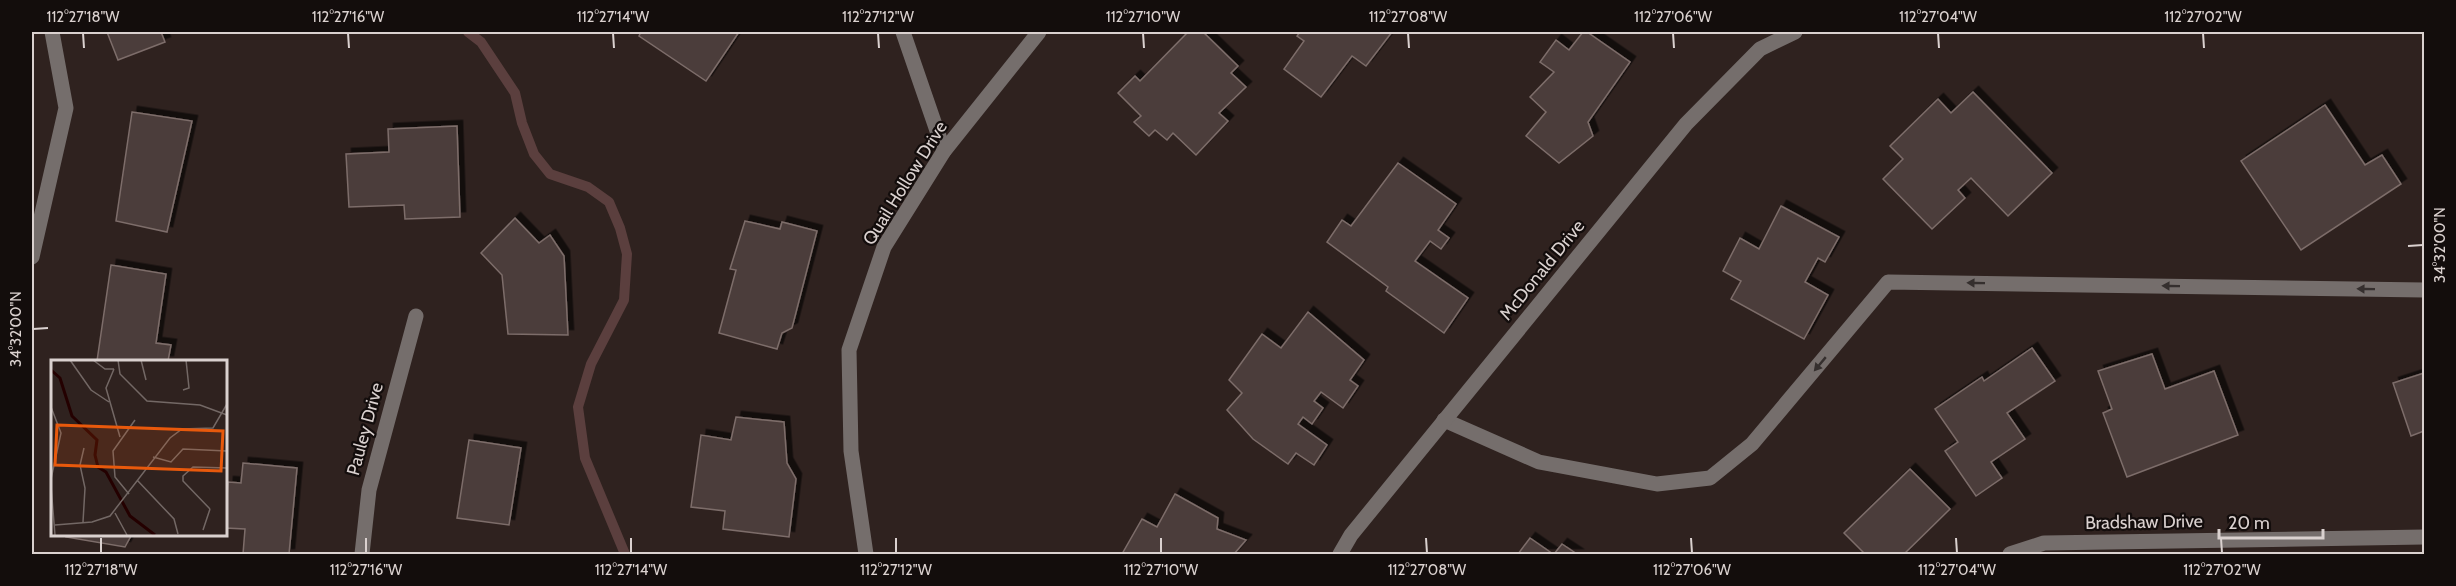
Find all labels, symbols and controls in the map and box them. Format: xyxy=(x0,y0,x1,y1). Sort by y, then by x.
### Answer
text: 112°27'18"W xyxy=(47,8,120,26)
text: 112°27'16"W xyxy=(312,8,385,26)
text: 112°27'14"W xyxy=(577,8,650,26)
text: 112°27'12"W xyxy=(842,8,915,26)
text: 112°27'10"W xyxy=(1106,8,1181,26)
text: 112°27'08"W xyxy=(1369,8,1448,26)
text: 112°27'06"W xyxy=(1634,8,1713,26)
text: 112°27'04"W xyxy=(1899,8,1978,26)
text: 112°27'02"W xyxy=(2164,8,2242,26)
street label: Quail Hollow Drive xyxy=(858,117,952,249)
text: 34°32'00"N xyxy=(2431,207,2449,283)
street label: McDonald Drive xyxy=(1495,215,1589,325)
one-way arrow xyxy=(1967,278,1986,288)
one-way arrow xyxy=(2162,281,2181,291)
one-way arrow xyxy=(2357,284,2376,294)
text: 34°32'00"N xyxy=(7,291,25,367)
one-way arrow xyxy=(1813,356,1826,372)
inset map xyxy=(51,360,226,535)
street label: Pauley Drive xyxy=(342,380,388,478)
scale bar xyxy=(2219,502,2322,540)
street label: Bradshaw Drive xyxy=(2085,510,2203,534)
text: 20 m xyxy=(2228,512,2270,534)
text: 112°27'18"W xyxy=(65,561,138,579)
text: 112°27'16"W xyxy=(330,561,403,579)
text: 112°27'14"W xyxy=(595,561,668,579)
text: 112°27'12"W xyxy=(860,561,933,579)
text: 112°27'10"W xyxy=(1124,561,1199,579)
text: 112°27'08"W xyxy=(1388,561,1467,579)
text: 112°27'06"W xyxy=(1653,561,1732,579)
text: 112°27'04"W xyxy=(1918,561,1997,579)
text: 112°27'02"W xyxy=(2183,561,2261,579)

